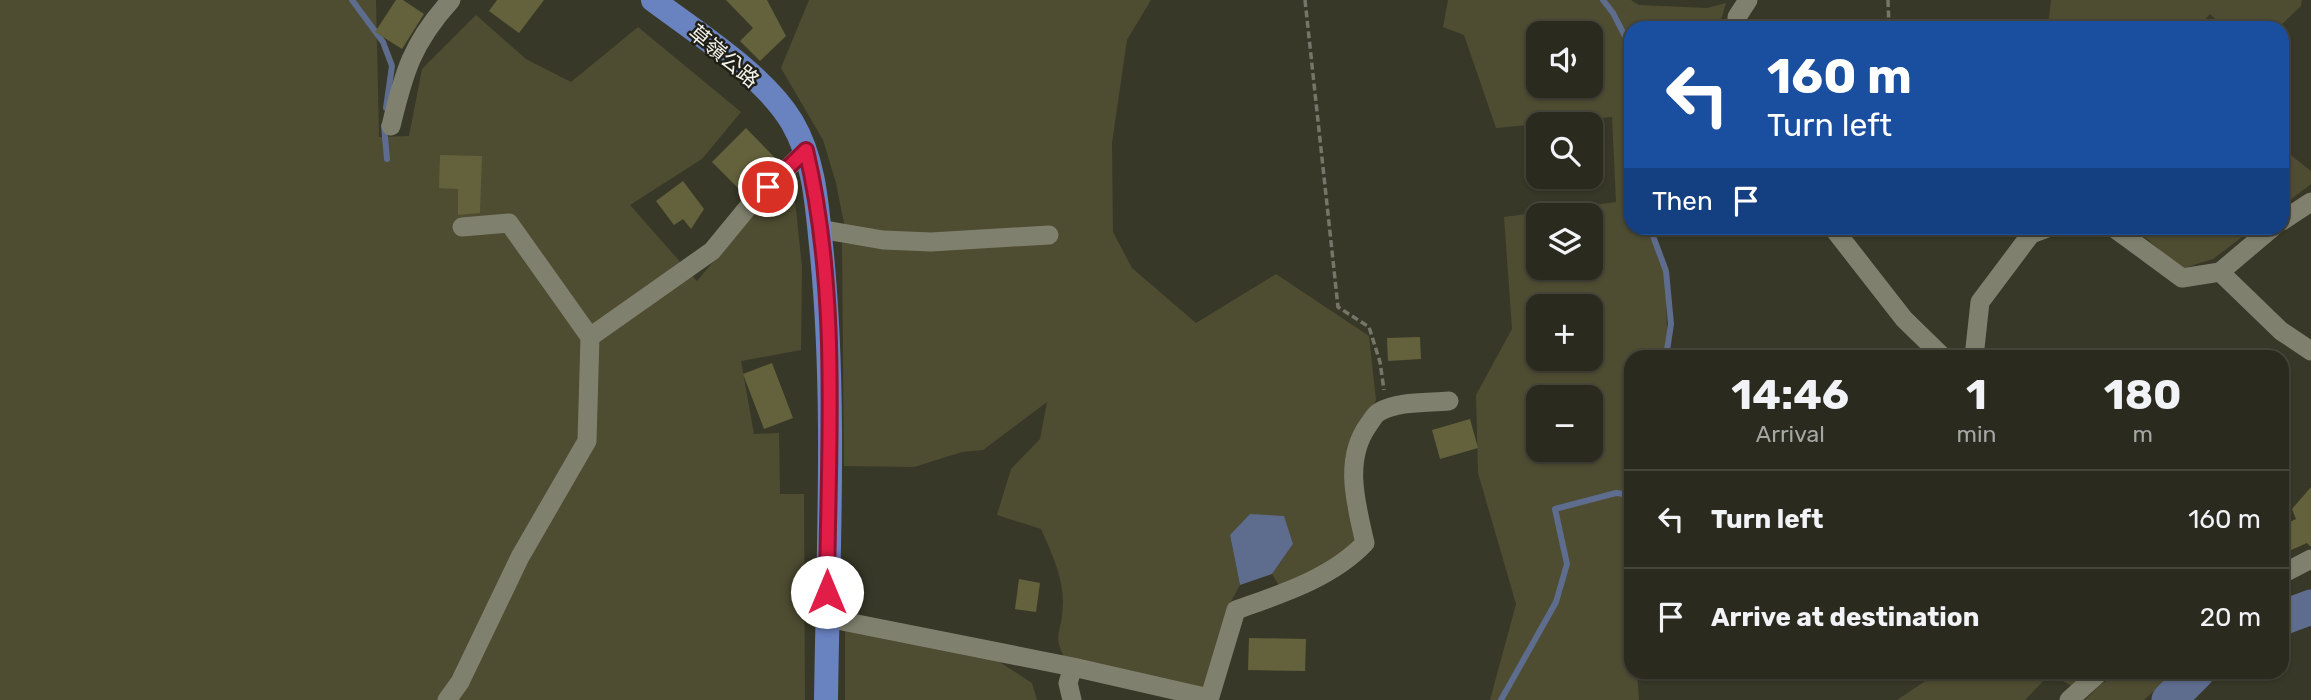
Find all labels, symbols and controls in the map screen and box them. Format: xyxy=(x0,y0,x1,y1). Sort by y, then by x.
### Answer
street label: 草嶺公路 xyxy=(684,19,764,93)
map controls xyxy=(1526,21,1603,462)
button: sound xyxy=(1526,21,1603,98)
text: 160 m xyxy=(1767,47,1912,105)
icon: left xyxy=(1652,49,1743,140)
text: Turn left xyxy=(1767,106,1892,144)
button: search xyxy=(1526,112,1603,189)
pin xyxy=(738,157,798,217)
icon: arrive xyxy=(749,168,787,206)
icon: arrive xyxy=(1727,182,1765,220)
text: Then xyxy=(1652,186,1713,217)
button: layers xyxy=(1526,203,1603,280)
button: + xyxy=(1526,294,1603,371)
text: 14:46 xyxy=(1731,370,1849,420)
text: 1 xyxy=(1966,370,1987,420)
text: 180 xyxy=(2104,370,2182,420)
button: − xyxy=(1526,385,1603,462)
text: Arrival xyxy=(1756,420,1825,448)
text: min xyxy=(1957,420,1996,448)
text: m xyxy=(2133,420,2153,448)
icon: left xyxy=(1652,500,1690,538)
text: Turn left xyxy=(1711,504,1823,535)
text: 160 m xyxy=(2188,504,2261,535)
position arrow xyxy=(790,555,864,629)
icon: arrive xyxy=(1652,598,1690,636)
text: Arrive at destination xyxy=(1711,602,1979,633)
text: 20 m xyxy=(2200,602,2261,633)

